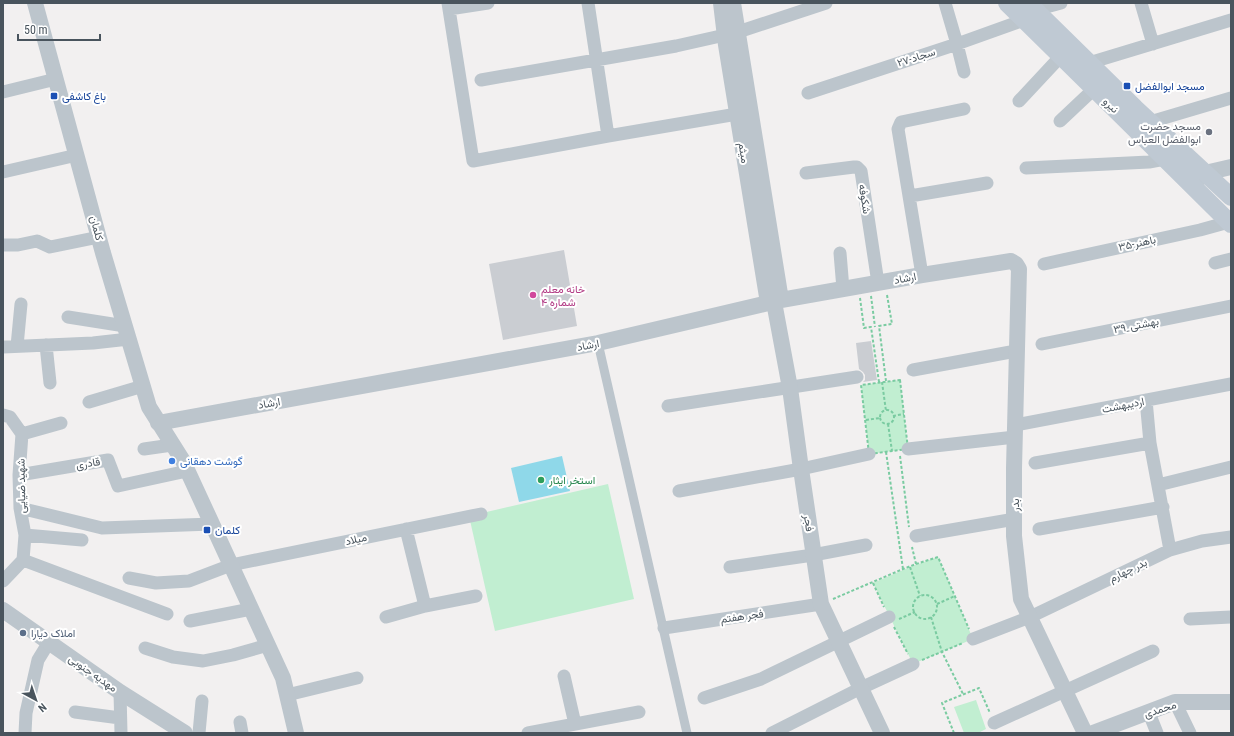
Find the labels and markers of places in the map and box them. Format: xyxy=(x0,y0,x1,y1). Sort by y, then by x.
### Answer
place label: مسجد ابوالفضل xyxy=(1135,80,1205,93)
marker: مسجد ابوالفضل xyxy=(1122,81,1132,91)
place label: باغ کاشفی xyxy=(62,90,106,104)
marker: باغ کاشفی xyxy=(49,91,59,101)
place label: مسجد حضرت ابوالفضل العباس xyxy=(1128,120,1201,146)
marker: مسجد حضرت ابوالفضل العباس xyxy=(1204,127,1214,137)
place label: خانه معلم شماره ۴ xyxy=(541,283,585,309)
marker: خانه معلم شماره ۴ xyxy=(528,290,538,300)
place label: گوشت دهقانی xyxy=(180,455,243,468)
marker: گوشت دهقانی xyxy=(167,456,177,466)
place label: استخر ایثار xyxy=(548,474,595,487)
marker: استخر ایثار xyxy=(536,475,546,485)
place label: کلمان xyxy=(215,524,240,537)
marker: کلمان xyxy=(202,525,212,535)
place label: املاک دیارا xyxy=(31,627,75,640)
marker: املاک دیارا xyxy=(18,628,28,638)

